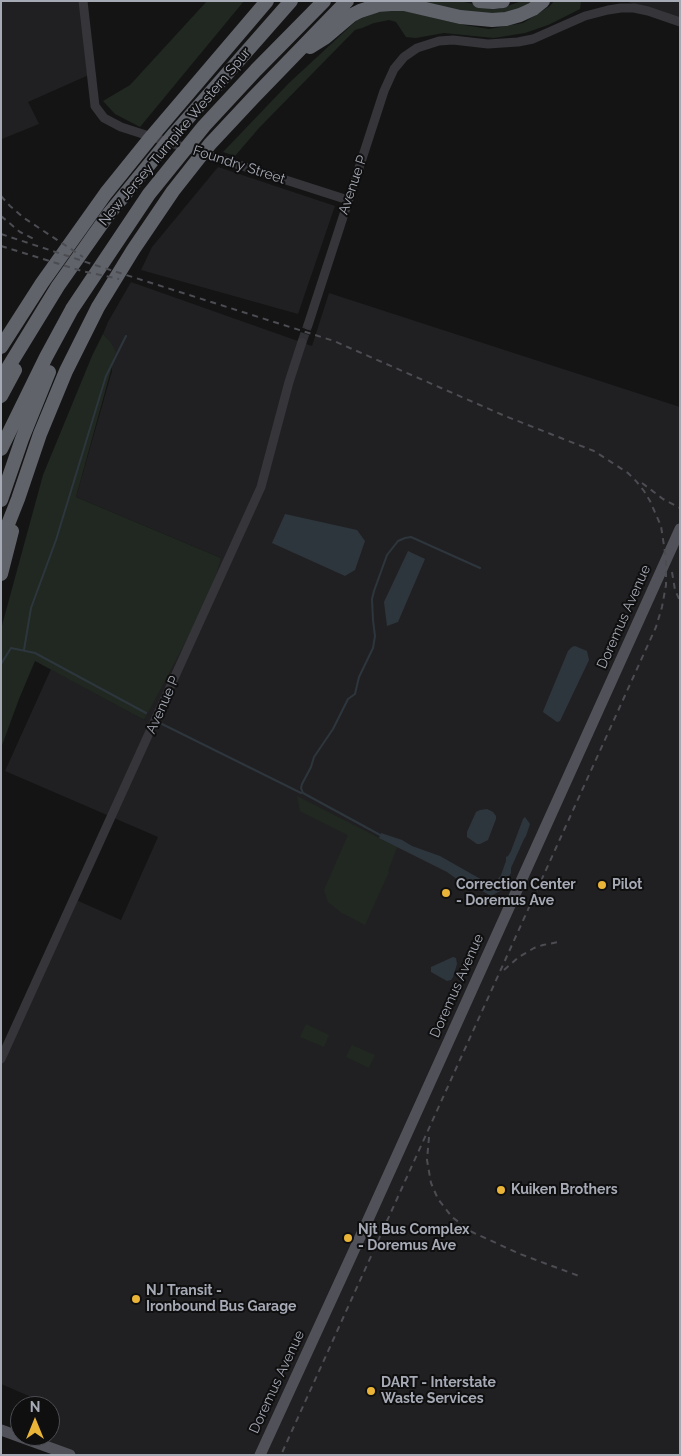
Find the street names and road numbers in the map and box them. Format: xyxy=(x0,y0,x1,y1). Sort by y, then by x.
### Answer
street label: New Jersey Turnpike Western Spur xyxy=(96,45,254,229)
street label: Foundry Street xyxy=(191,142,287,188)
street label: Avenue P xyxy=(335,153,371,217)
street label: Doremus Avenue xyxy=(594,562,654,672)
street label: Avenue P xyxy=(143,674,183,736)
street label: Doremus Avenue xyxy=(427,931,487,1041)
street label: Doremus Avenue xyxy=(246,1328,308,1436)

